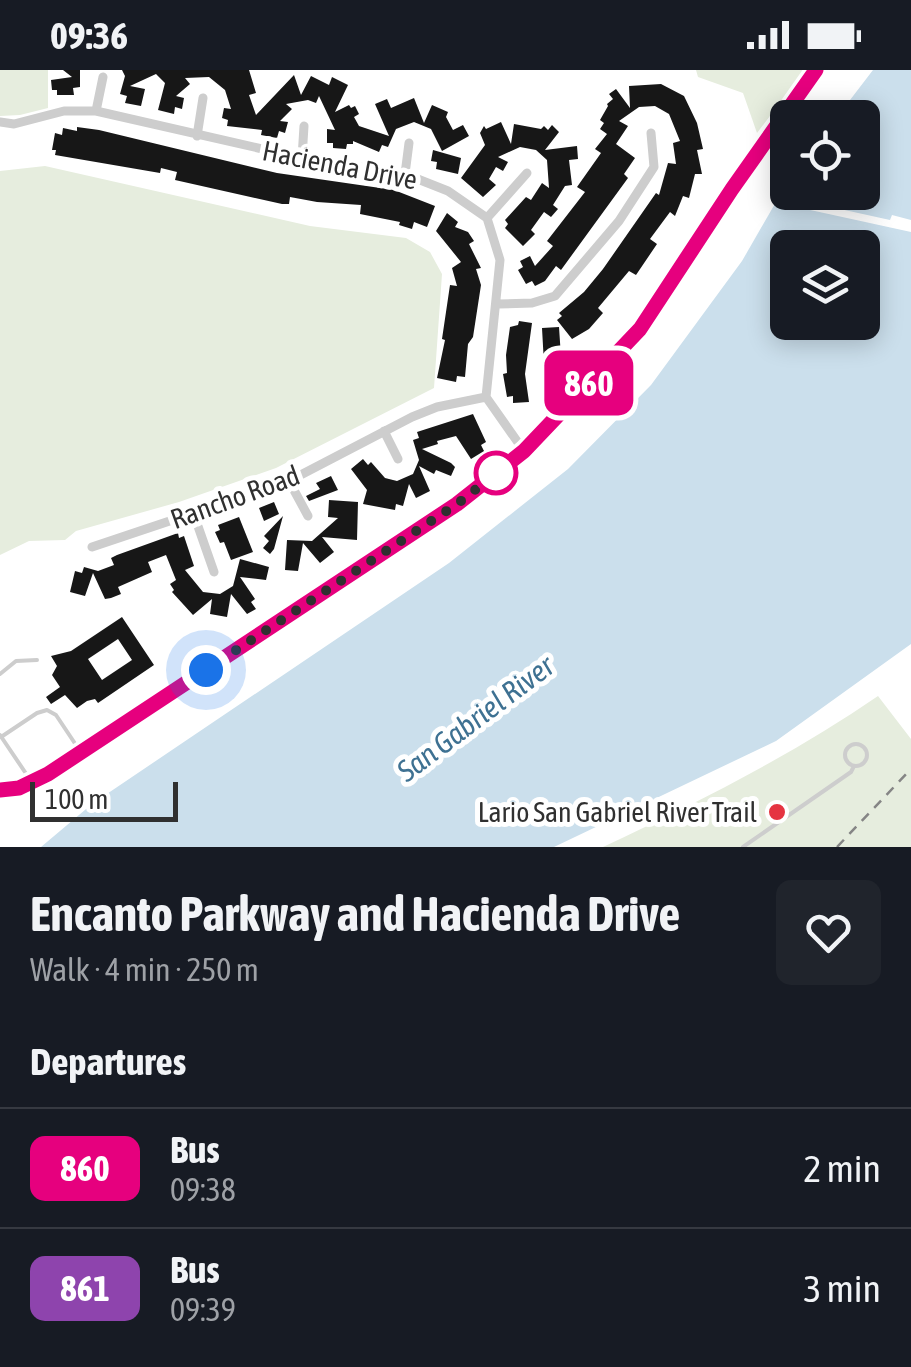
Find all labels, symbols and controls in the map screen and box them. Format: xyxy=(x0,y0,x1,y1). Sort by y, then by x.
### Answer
text: 09:36 xyxy=(50,14,128,57)
map controls xyxy=(770,100,880,340)
button: locate xyxy=(770,100,880,210)
street label: Hacienda Drive xyxy=(260,134,420,196)
button: layers xyxy=(770,230,880,340)
line badge: 860 xyxy=(532,350,646,416)
text: 860 xyxy=(564,363,614,403)
unlabelled marker xyxy=(475,452,517,494)
street label: Rancho Road xyxy=(166,459,304,535)
your location xyxy=(181,645,231,695)
water label: San Gabriel River xyxy=(389,647,561,788)
scale bar xyxy=(30,777,178,821)
text: 100 m xyxy=(45,783,108,815)
place label: Lario San Gabriel River Trail xyxy=(478,796,758,828)
marker: Lario San Gabriel River Trail xyxy=(766,801,788,823)
button: heart xyxy=(776,880,881,985)
text: Encanto Parkway and Hacienda Drive xyxy=(30,886,680,941)
text: Walk · 4 min · 250 m xyxy=(30,951,259,988)
text: Departures xyxy=(30,1040,186,1083)
text: Bus xyxy=(170,1128,220,1171)
text: 2 min xyxy=(803,1147,881,1190)
text: 860 xyxy=(60,1148,110,1188)
text: 09:38 xyxy=(170,1171,236,1208)
text: Bus xyxy=(170,1248,220,1291)
text: 3 min xyxy=(803,1267,881,1310)
text: 861 xyxy=(60,1268,110,1308)
text: 09:39 xyxy=(170,1291,236,1328)

